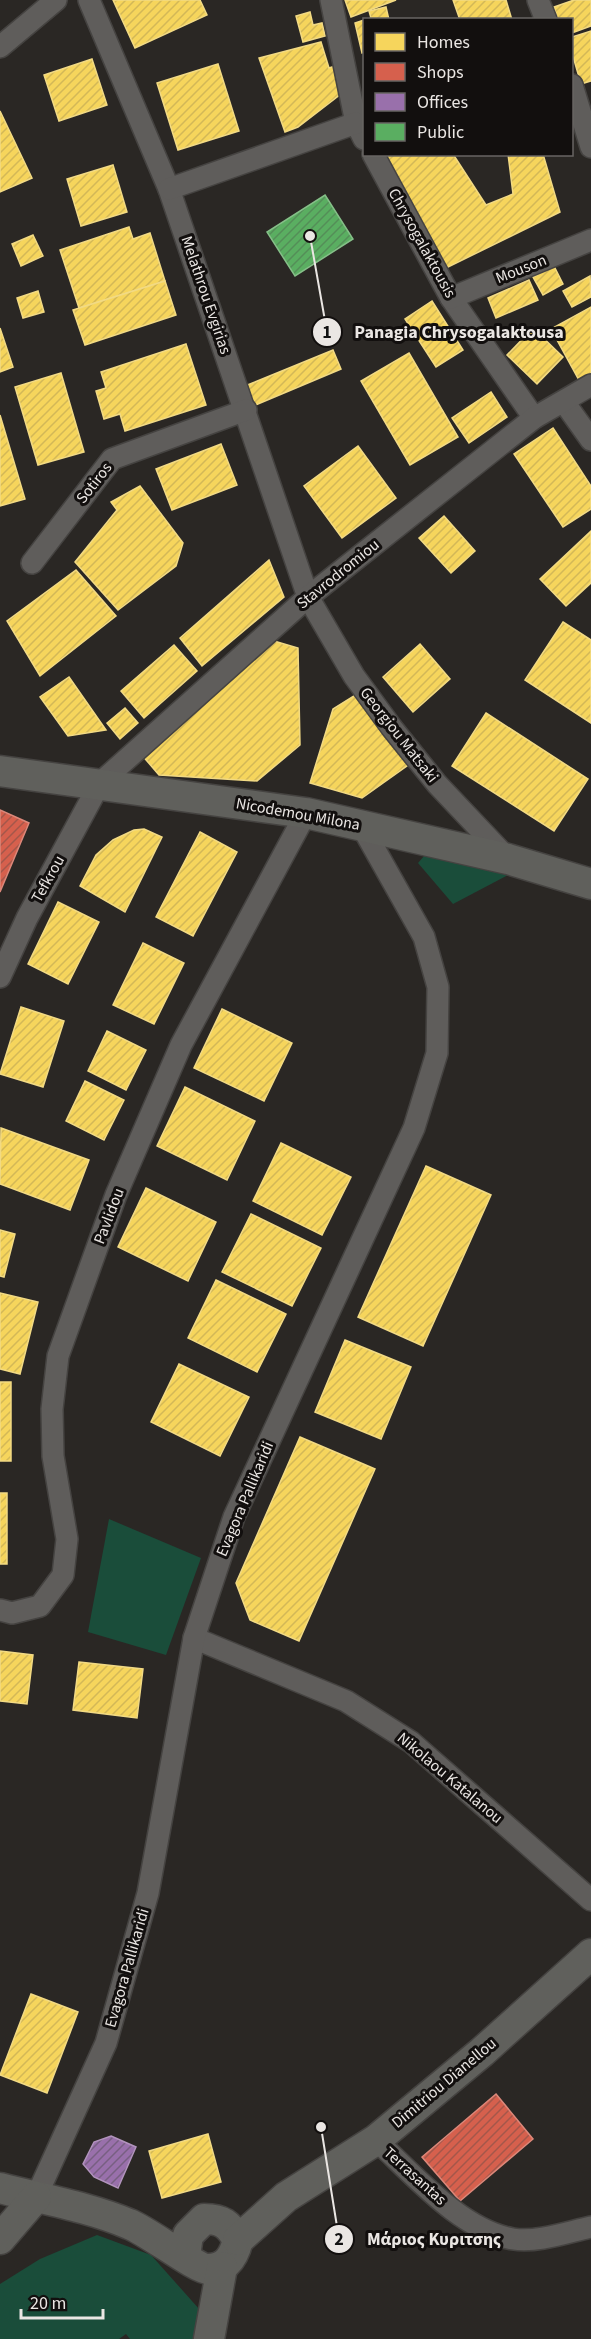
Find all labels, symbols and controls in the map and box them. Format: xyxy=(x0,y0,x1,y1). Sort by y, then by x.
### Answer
legend xyxy=(363,18,573,156)
text: Homes xyxy=(417,30,470,55)
text: Shops xyxy=(417,60,464,85)
text: Offices xyxy=(417,90,468,115)
text: Public xyxy=(417,120,464,145)
street label: Chrysogalaktousis xyxy=(383,184,461,302)
street label: Melathrou Evgirias xyxy=(175,233,237,357)
street label: Mouson xyxy=(492,249,550,289)
callout: Panagia Chrysogalaktousa xyxy=(312,314,575,350)
text: 1 xyxy=(322,320,332,345)
text: Panagia Chrysogalaktousa xyxy=(354,320,564,345)
street label: Sotiros xyxy=(71,457,117,508)
street label: Stavrodromiou xyxy=(292,534,384,614)
street label: Georgiou Matsaki xyxy=(355,683,443,787)
street label: Nicodemou Milona xyxy=(234,792,362,836)
street label: Tefkrou xyxy=(26,851,70,907)
street label: Pavlidou xyxy=(88,1185,130,1247)
street label: Evagora Pallikaridi xyxy=(211,1438,279,1560)
street label: Nikolaou Katalanou xyxy=(392,1727,508,1829)
street label: Evagora Pallikaridi xyxy=(99,1906,155,2030)
street label: Dimitriou Dianellou xyxy=(387,2033,501,2133)
street label: Terrasantas xyxy=(379,2142,451,2210)
callout: Μάριος Κυριτσης xyxy=(324,2221,513,2257)
text: 2 xyxy=(334,2227,344,2252)
text: Μάριος Κυριτσης xyxy=(367,2227,501,2252)
scale bar xyxy=(21,2282,104,2320)
text: 20 m xyxy=(30,2291,66,2316)

